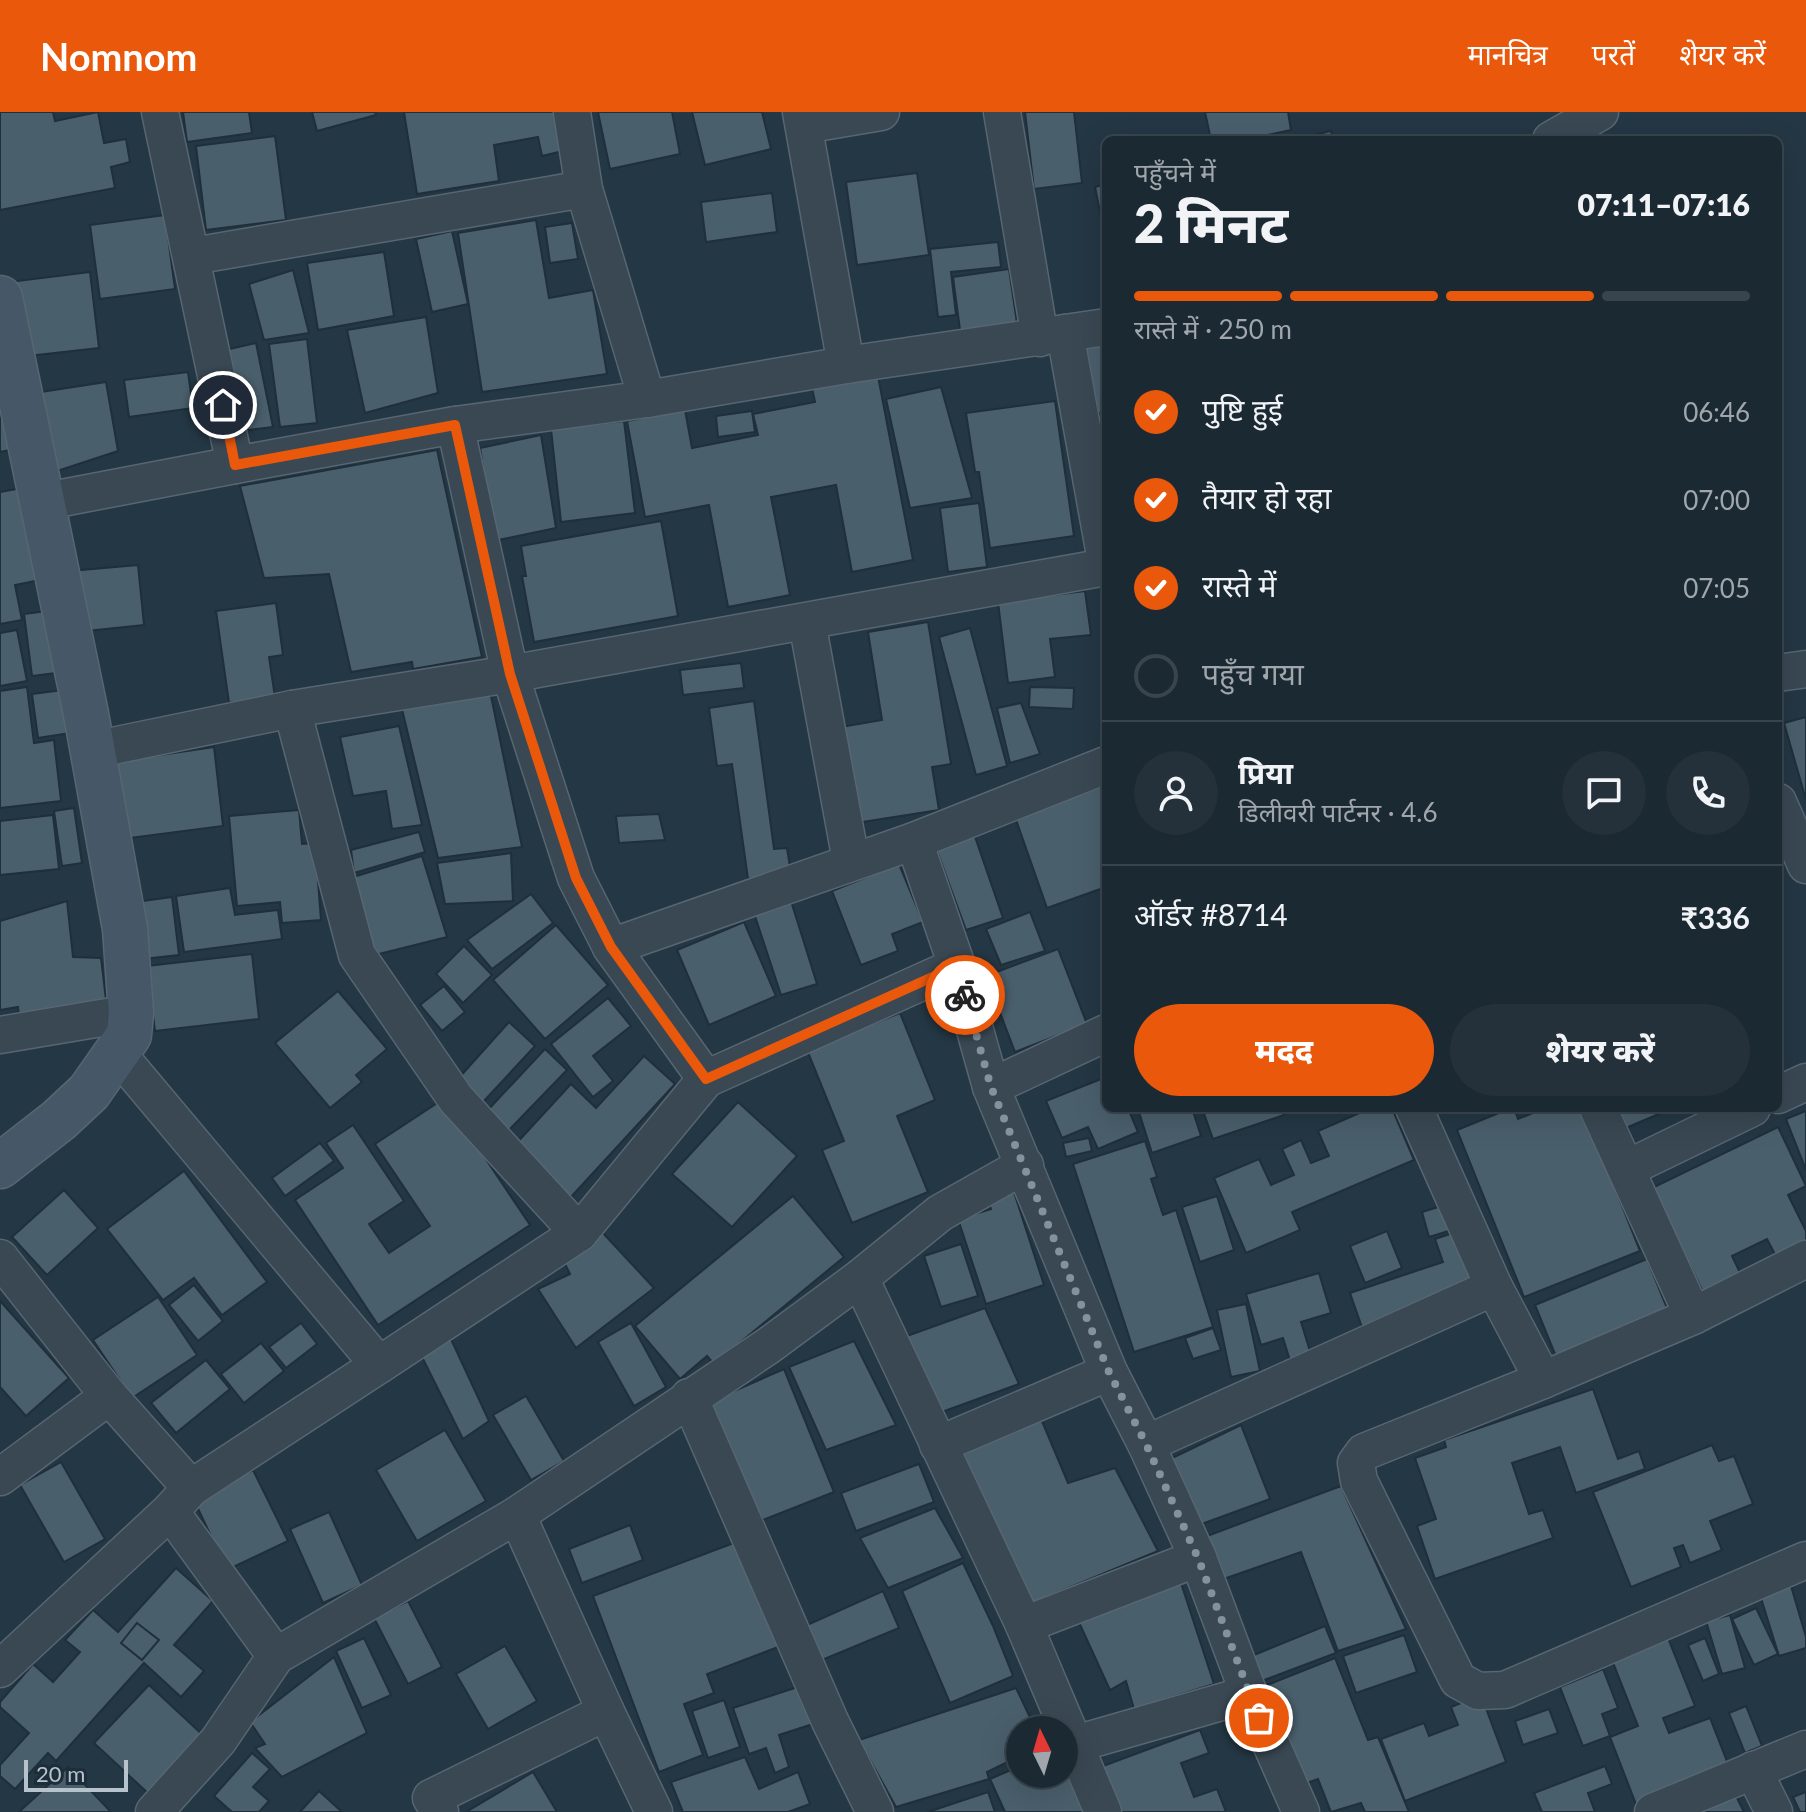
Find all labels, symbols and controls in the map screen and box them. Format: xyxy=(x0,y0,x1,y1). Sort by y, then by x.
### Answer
text: Nomnom xyxy=(40,33,197,79)
text: मानचित्र xyxy=(1468,37,1548,71)
text: परतें xyxy=(1592,37,1635,71)
text: शेयर करें xyxy=(1679,37,1766,71)
text: पहुँचने में xyxy=(1134,156,1216,188)
text: 07:11–07:16 xyxy=(1577,186,1750,222)
text: 2 मिनट xyxy=(1134,192,1288,254)
text: रास्ते में · 250 m xyxy=(1134,313,1292,345)
pin xyxy=(189,371,257,439)
icon: home xyxy=(201,383,245,427)
icon: check xyxy=(1134,390,1178,434)
text: पुष्टि हुई xyxy=(1202,391,1283,427)
text: 06:46 xyxy=(1683,396,1750,428)
icon: check xyxy=(1134,478,1178,522)
text: तैयार हो रहा xyxy=(1202,479,1332,515)
text: 07:00 xyxy=(1683,484,1750,516)
icon: check xyxy=(1134,566,1178,610)
text: रास्ते में xyxy=(1202,567,1276,603)
text: 07:05 xyxy=(1683,572,1750,604)
text: पहुँच गया xyxy=(1202,655,1304,691)
button: person xyxy=(1134,751,1218,835)
button: chat xyxy=(1562,751,1646,835)
button: phone xyxy=(1666,751,1750,835)
text: प्रिया xyxy=(1238,754,1293,790)
text: डिलीवरी पार्टनर · 4.6 xyxy=(1238,796,1438,828)
text: ऑर्डर #8714 xyxy=(1134,896,1288,932)
text: ₹336 xyxy=(1680,899,1750,935)
courier xyxy=(925,955,1005,1035)
icon: bike xyxy=(943,973,987,1017)
button: मदद xyxy=(1134,1004,1434,1096)
button: शेयर करें xyxy=(1450,1004,1750,1096)
pin xyxy=(1225,1684,1293,1752)
icon: bag xyxy=(1237,1696,1281,1740)
north arrow xyxy=(1006,1716,1078,1788)
map controls xyxy=(1006,1716,1078,1788)
scale bar xyxy=(24,1756,128,1792)
text: 20 m xyxy=(36,1760,85,1787)

